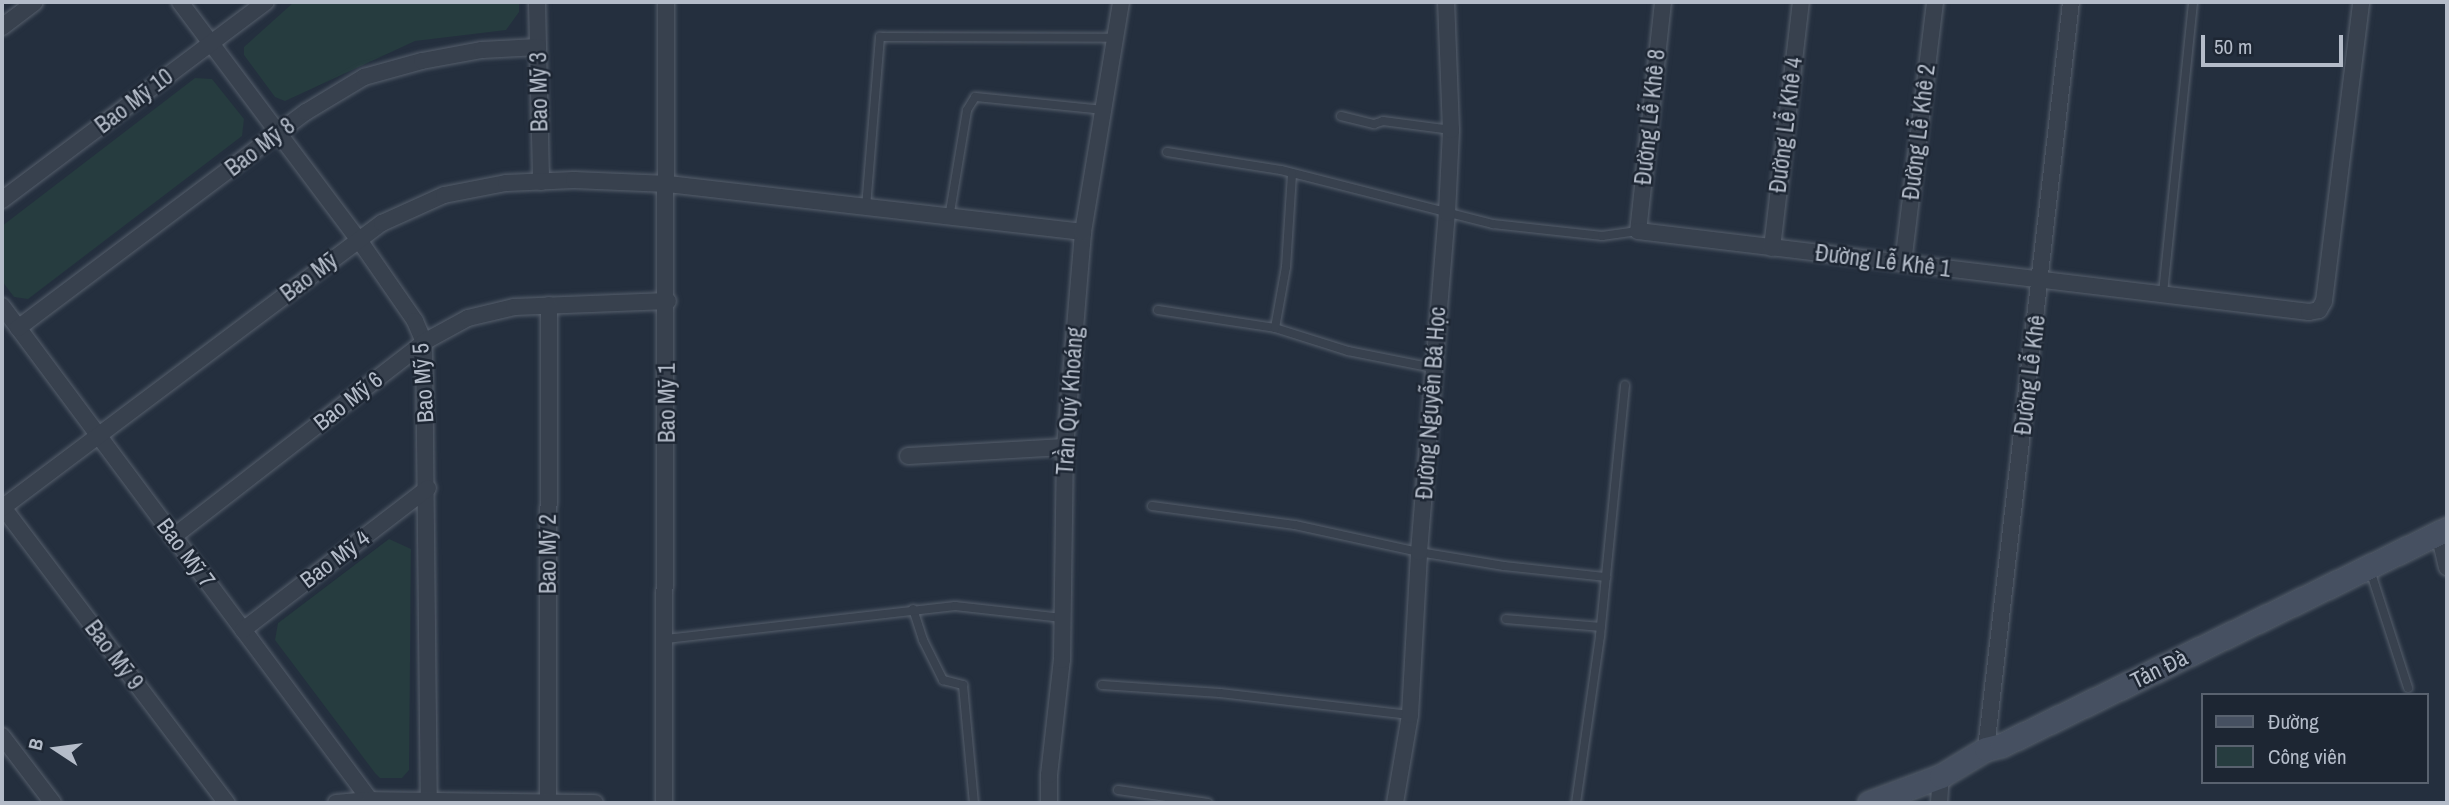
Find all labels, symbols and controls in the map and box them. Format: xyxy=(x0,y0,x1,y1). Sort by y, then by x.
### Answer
scale bar xyxy=(2204,21,2346,65)
text: 50 m xyxy=(2214,32,2252,61)
street label: Đường Lễ Khê 8 xyxy=(1629,48,1671,186)
street label: Bao Mỹ 3 xyxy=(525,52,553,132)
street label: Đường Lễ Khê 4 xyxy=(1764,56,1808,194)
street label: Bao Mỹ 10 xyxy=(90,63,178,139)
street label: Đường Lễ Khê 2 xyxy=(1897,63,1941,201)
street label: Bao Mỹ 8 xyxy=(220,112,300,182)
street label: Đường Lễ Khê 1 xyxy=(1814,239,1952,283)
street label: Bao Mỹ xyxy=(275,247,343,307)
street label: Đường Nguyễn Bá Học xyxy=(1411,306,1451,500)
street label: Đường Lễ Khê xyxy=(2009,313,2051,437)
street label: Trần Quý Khoáng xyxy=(1051,326,1089,476)
street label: Bao Mỹ 5 xyxy=(406,342,440,424)
street label: Bao Mỹ 1 xyxy=(653,363,681,443)
street label: Bao Mỹ 6 xyxy=(308,366,388,436)
street label: Bao Mỹ 7 xyxy=(151,513,221,593)
street label: Bao Mỹ 2 xyxy=(534,514,562,594)
street label: Bao Mỹ 4 xyxy=(295,524,375,594)
street label: Bao Mỹ 9 xyxy=(79,615,149,695)
street label: Tản Đà xyxy=(2126,643,2192,695)
legend xyxy=(2200,693,2428,784)
text: Đường xyxy=(2268,707,2319,736)
north arrow xyxy=(21,714,91,784)
text: B xyxy=(22,736,49,753)
text: Công viên xyxy=(2268,742,2347,771)

